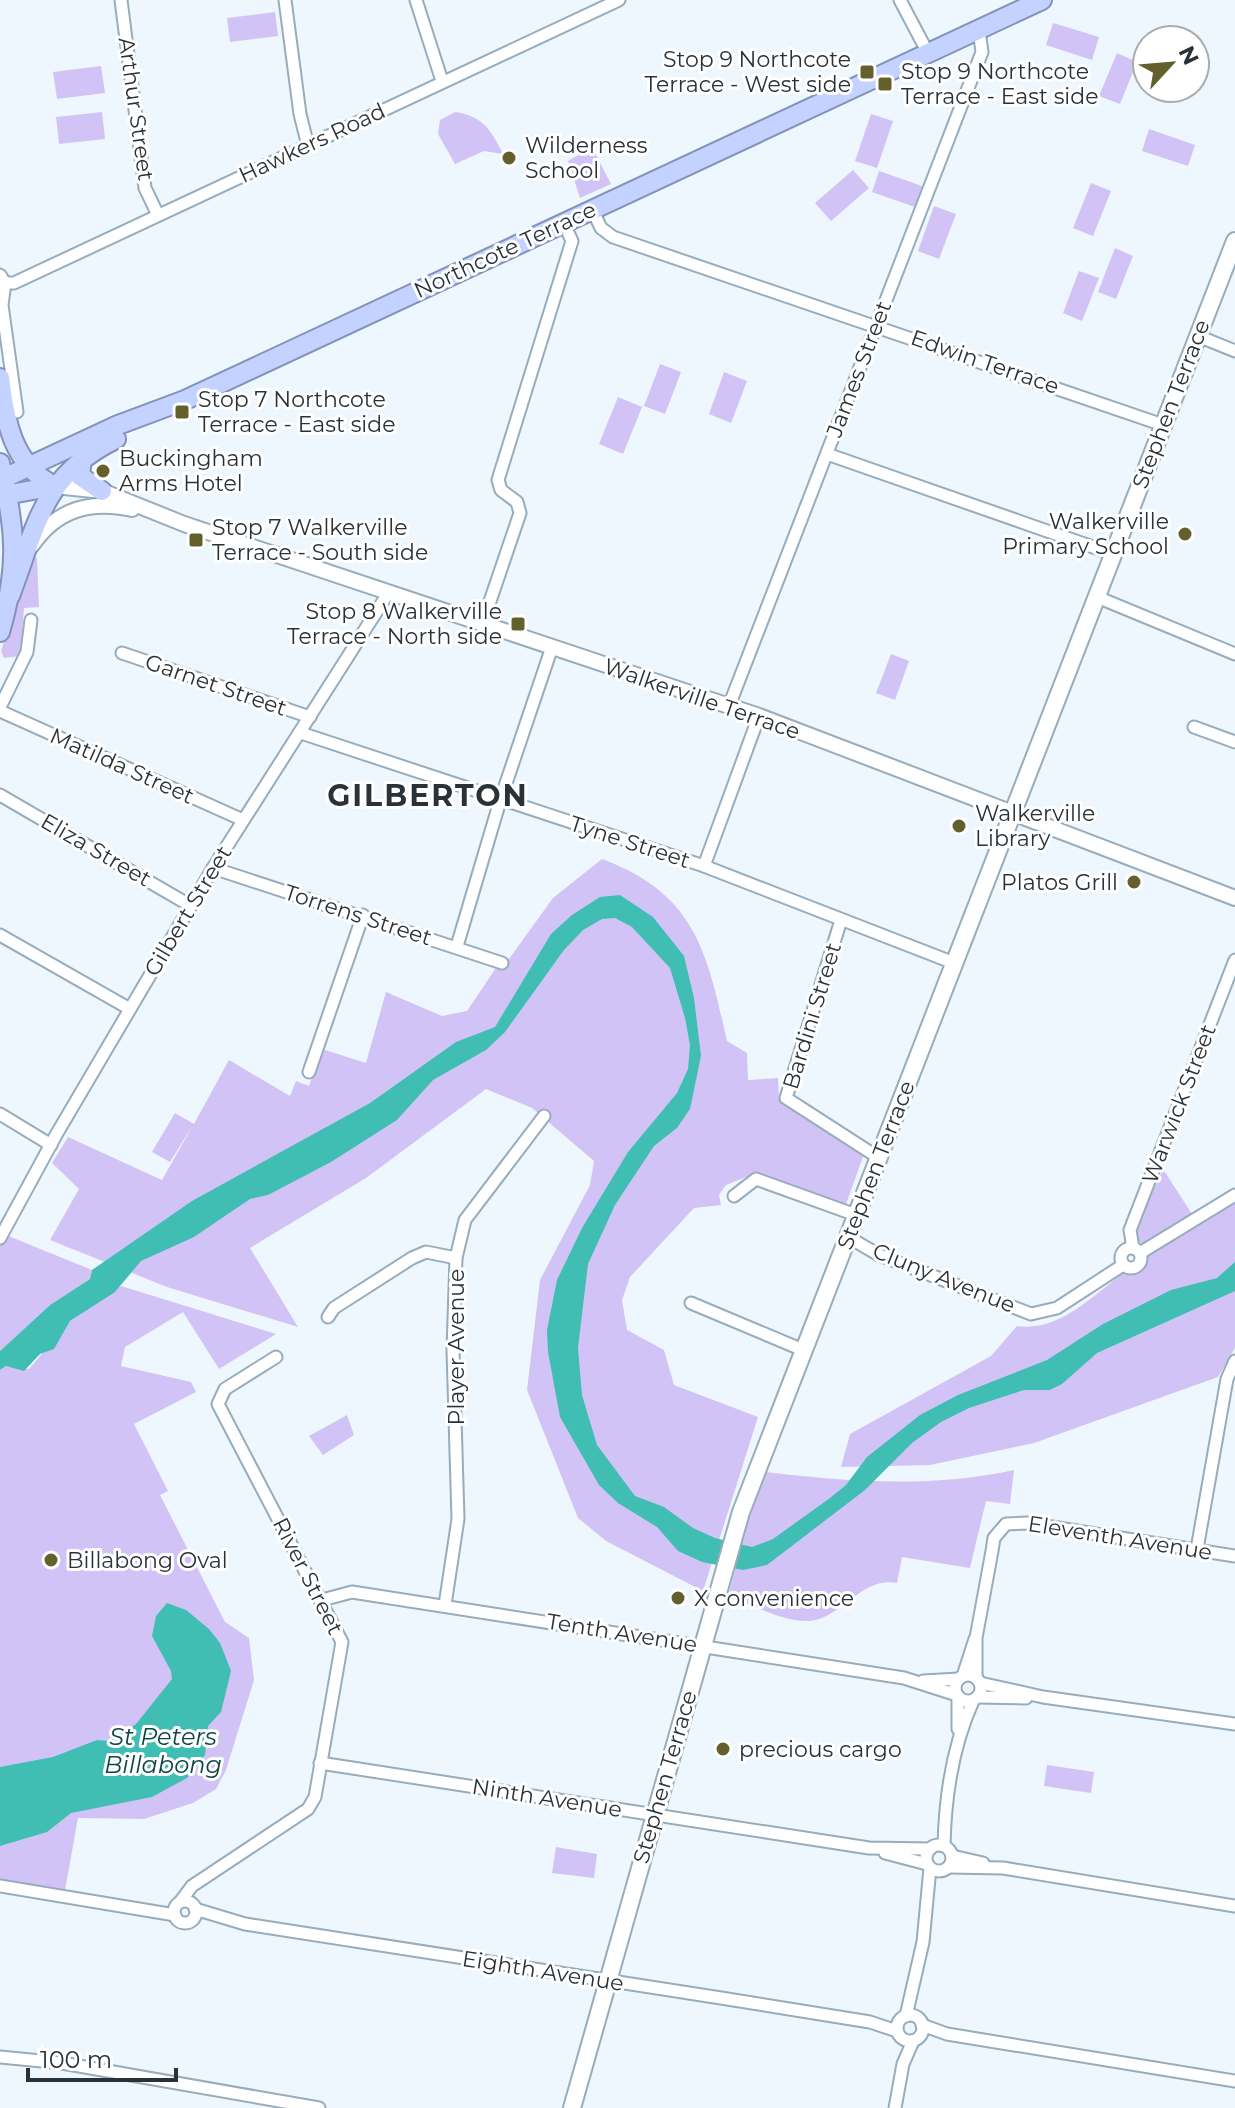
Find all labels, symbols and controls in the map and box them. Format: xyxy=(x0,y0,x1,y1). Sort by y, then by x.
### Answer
north arrow xyxy=(1131,24,1211,104)
street label: Arthur Street xyxy=(113,36,159,183)
text: N xyxy=(1172,42,1205,69)
place label: Stop 9 Northcote Terrace - West side xyxy=(645,46,851,98)
place label: Stop 9 Northcote Terrace - East side xyxy=(901,58,1099,110)
marker: Stop 9 Northcote Terrace - West side xyxy=(858,63,876,81)
marker: Stop 9 Northcote Terrace - East side xyxy=(876,75,894,93)
street label: Hawkers Road xyxy=(234,97,390,189)
place label: Wilderness School xyxy=(525,132,648,184)
marker: Wilderness School xyxy=(500,149,518,167)
street label: Northcote Terrace xyxy=(410,196,600,304)
street label: James Street xyxy=(820,297,897,442)
street label: Stephen Terrace xyxy=(1126,316,1216,492)
street label: Edwin Terrace xyxy=(907,324,1063,400)
place label: Stop 7 Northcote Terrace - East side xyxy=(198,386,396,438)
marker: Stop 7 Northcote Terrace - East side xyxy=(173,403,191,421)
place label: Buckingham Arms Hotel xyxy=(119,445,263,497)
marker: Buckingham Arms Hotel xyxy=(94,462,112,480)
place label: Walkerville Primary School xyxy=(1002,508,1169,560)
place label: Stop 7 Walkerville Terrace - South side xyxy=(212,514,428,566)
marker: Walkerville Primary School xyxy=(1176,525,1194,543)
marker: Stop 7 Walkerville Terrace - South side xyxy=(187,531,205,549)
place label: Stop 8 Walkerville Terrace - North side xyxy=(287,598,502,650)
marker: Stop 8 Walkerville Terrace - North side xyxy=(509,615,527,633)
street label: Garnet Street xyxy=(142,648,290,722)
street label: Walkerville Terrace xyxy=(600,653,804,745)
street label: Matilda Street xyxy=(46,722,198,810)
district label: GILBERTON xyxy=(327,777,529,814)
place label: Walkerville Library xyxy=(975,800,1095,852)
street label: Eliza Street xyxy=(36,808,156,892)
street label: Tyne Street xyxy=(566,810,694,874)
marker: Walkerville Library xyxy=(950,817,968,835)
street label: Gilbert Street xyxy=(138,841,238,981)
place label: Platos Grill xyxy=(1001,869,1118,896)
marker: Platos Grill xyxy=(1125,873,1143,891)
street label: Torrens Street xyxy=(281,878,435,952)
street label: Bardini Street xyxy=(777,939,847,1093)
street label: Warwick Street xyxy=(1136,1021,1222,1187)
street label: Stephen Terrace xyxy=(831,1077,921,1253)
street label: Cluny Avenue xyxy=(869,1237,1019,1319)
street label: Player Avenue xyxy=(443,1269,470,1425)
street label: Eleventh Avenue xyxy=(1026,1510,1214,1566)
street label: River Street xyxy=(267,1513,349,1639)
place label: Billabong Oval xyxy=(67,1547,228,1574)
marker: Billabong Oval xyxy=(42,1551,60,1569)
place label: X convenience xyxy=(694,1585,854,1612)
marker: X convenience xyxy=(669,1589,687,1607)
street label: Tenth Avenue xyxy=(545,1608,699,1658)
street label: Stephen Terrace xyxy=(627,1687,703,1867)
water label: St Peters Billabong xyxy=(104,1722,222,1779)
place label: precious cargo xyxy=(739,1736,902,1763)
marker: precious cargo xyxy=(714,1740,732,1758)
street label: Ninth Avenue xyxy=(470,1773,624,1823)
street label: Eighth Avenue xyxy=(460,1945,626,1997)
scale bar xyxy=(28,2032,176,2082)
text: 100 m xyxy=(40,2045,112,2074)

